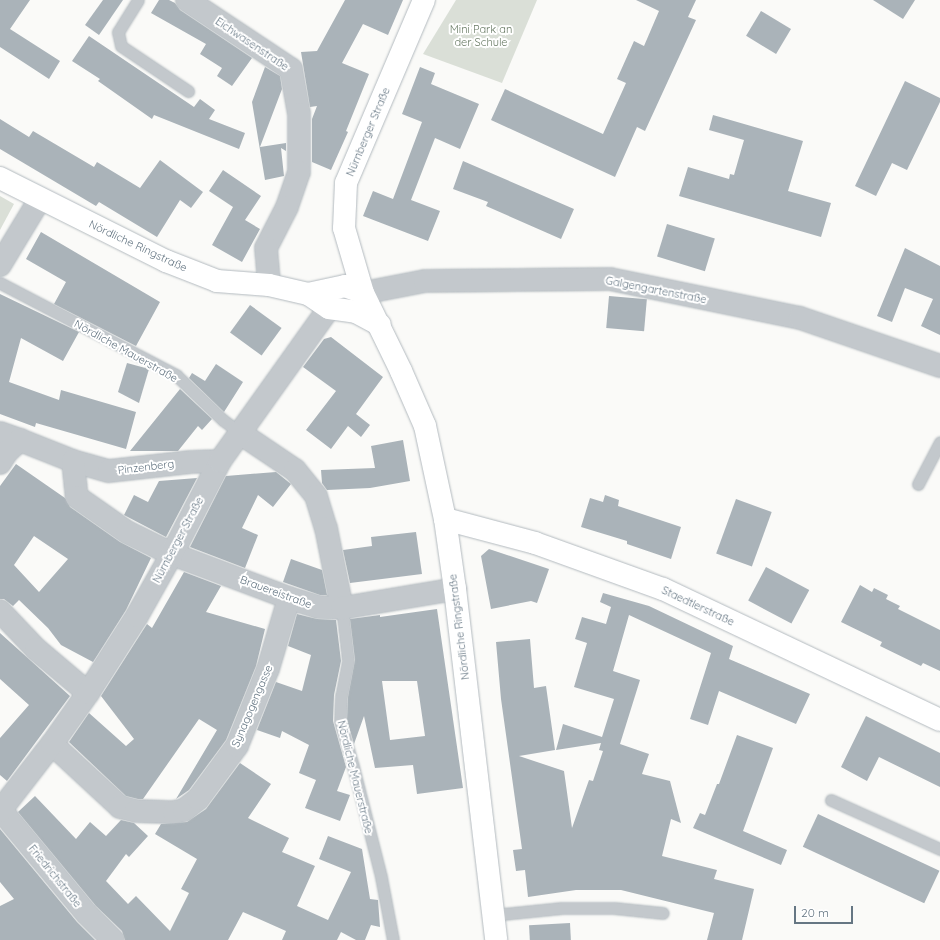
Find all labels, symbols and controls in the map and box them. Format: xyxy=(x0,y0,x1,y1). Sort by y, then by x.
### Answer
street label: Eichwasenstraße xyxy=(213,15,291,73)
park label: Mini Park an der Schule xyxy=(450,23,512,49)
street label: Nürnberger Straße xyxy=(343,85,393,179)
street label: Nördliche Ringstraße xyxy=(87,217,189,275)
street label: Galgengartenstraße xyxy=(604,274,708,306)
street label: Nördliche Mauerstraße xyxy=(72,317,180,385)
street label: Pinzenberg xyxy=(117,457,175,477)
street label: Nürnberger Straße xyxy=(150,495,206,585)
street label: Brauereistraße xyxy=(238,573,314,611)
street label: Nördliche Ringstraße xyxy=(446,573,472,681)
street label: Staedtlerstraße xyxy=(660,583,736,629)
street label: Synagogengasse xyxy=(229,663,275,749)
street label: Nördliche Mauerstraße xyxy=(335,719,375,835)
street label: Friedrichstraße xyxy=(26,842,84,910)
scale bar xyxy=(796,898,855,924)
text: 20 m xyxy=(801,905,829,920)

